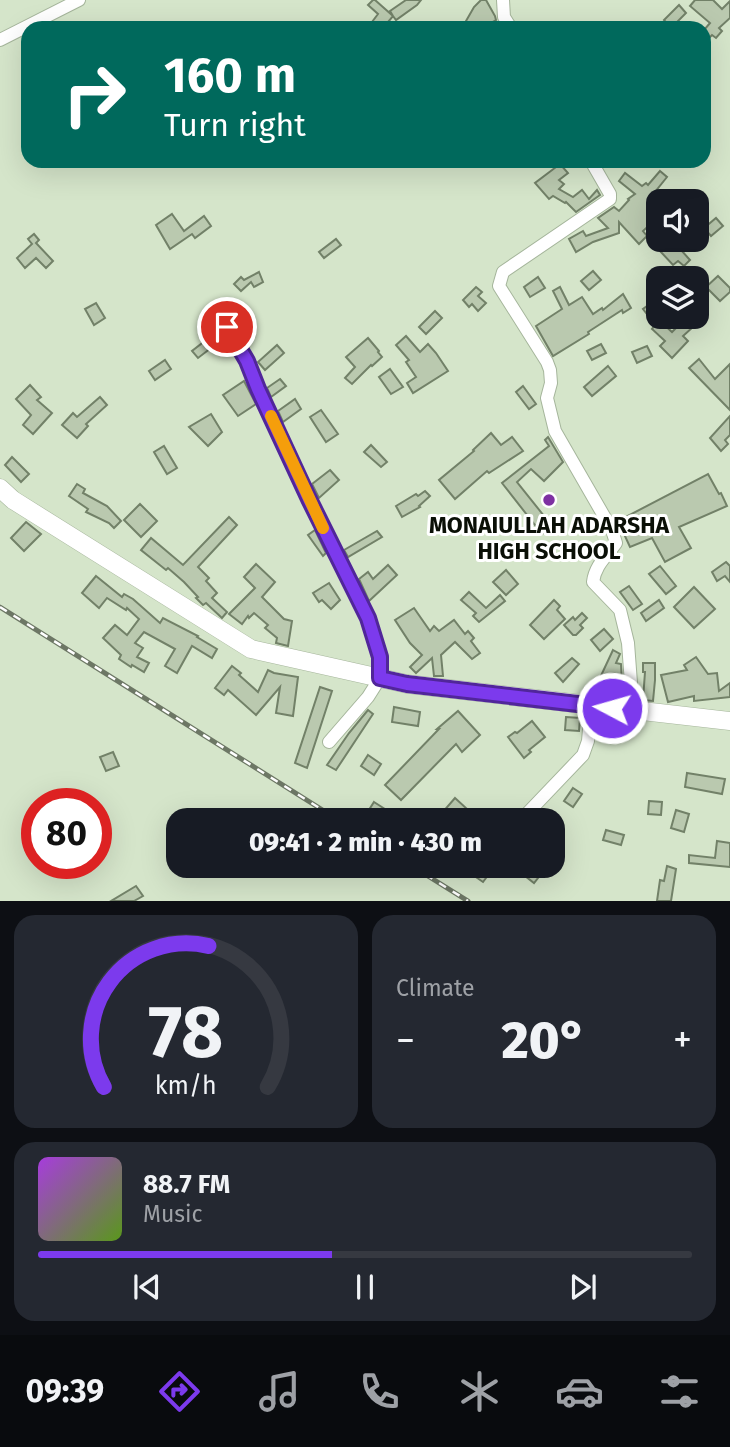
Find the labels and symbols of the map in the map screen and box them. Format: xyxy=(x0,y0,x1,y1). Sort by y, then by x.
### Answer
pin xyxy=(197,297,257,357)
marker: MONAIULLAH ADARSHA HIGH SCHOOL xyxy=(541,492,557,508)
place label: MONAIULLAH ADARSHA HIGH SCHOOL xyxy=(429,511,669,565)
position arrow xyxy=(575,671,649,745)
speed limit sign: 80 xyxy=(21,788,112,879)

